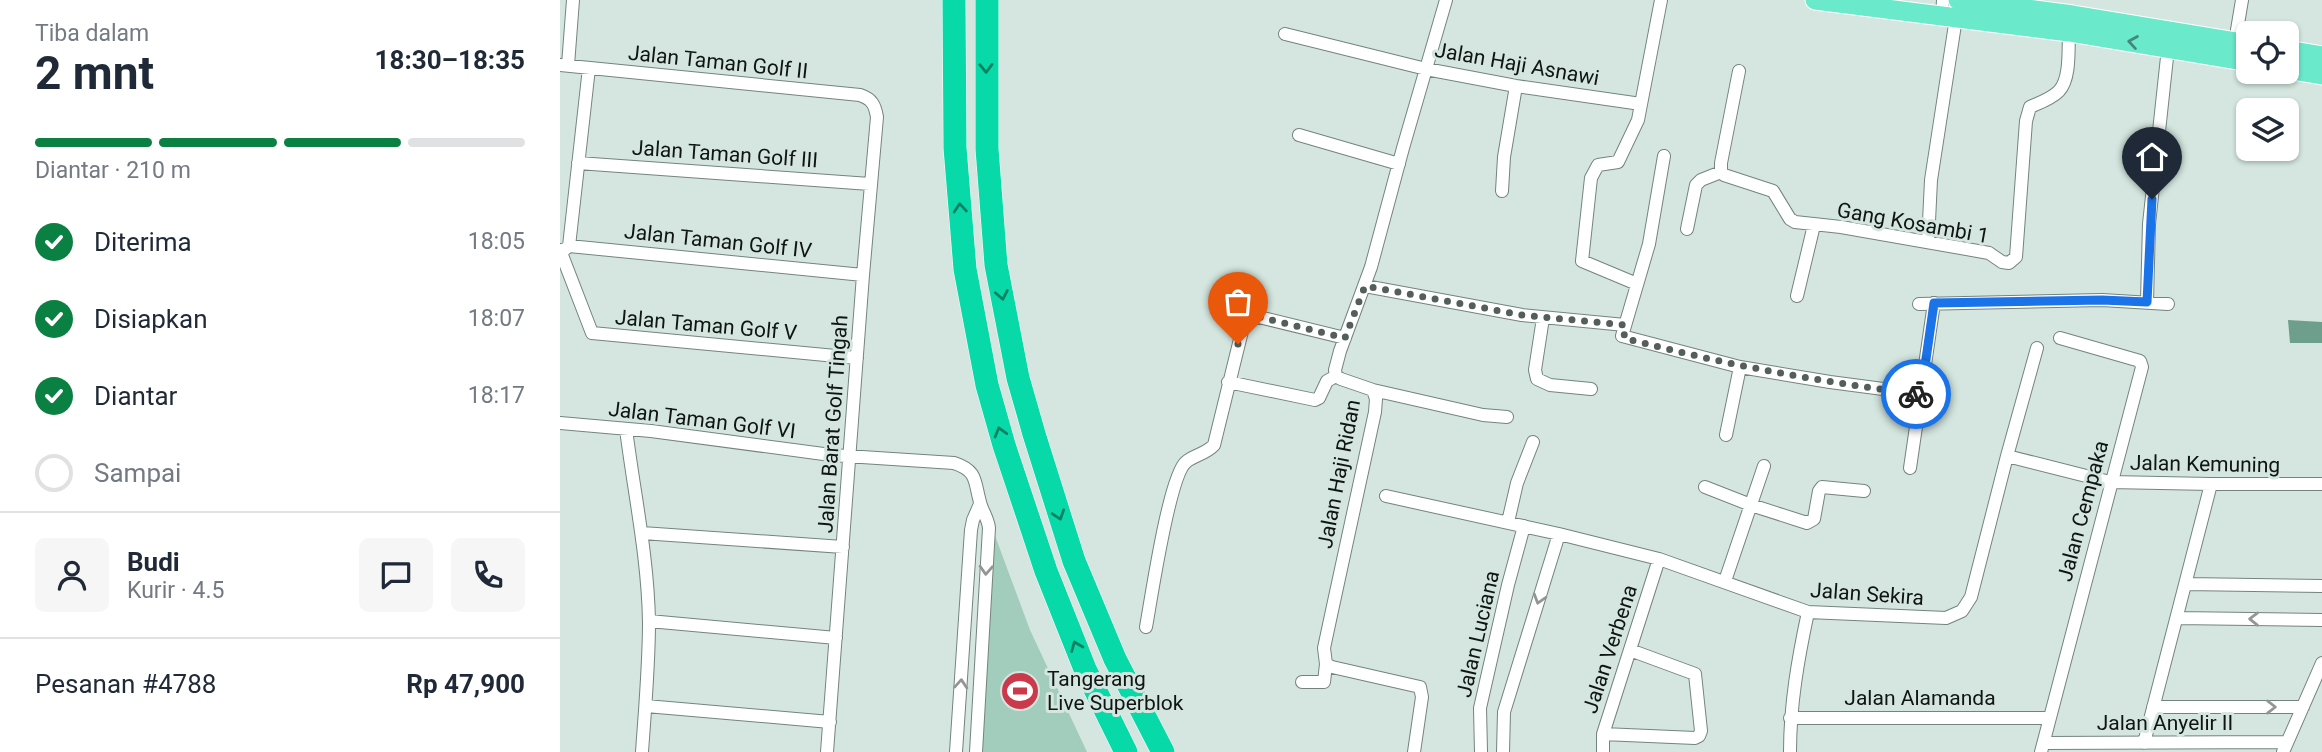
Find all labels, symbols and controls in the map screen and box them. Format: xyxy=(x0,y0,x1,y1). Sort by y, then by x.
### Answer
text: Tiba dalam xyxy=(35,20,149,47)
map controls xyxy=(2236,21,2299,161)
button: locate xyxy=(2236,21,2299,84)
one-way arrow xyxy=(2127,35,2139,50)
street label: Jalan Haji Asnawi xyxy=(1433,38,1601,90)
street label: Jalan Taman Golf II xyxy=(627,41,809,83)
text: 18:30–18:35 xyxy=(375,45,525,75)
text: 2 mnt xyxy=(35,46,154,100)
one-way arrow xyxy=(978,63,994,74)
button: layers xyxy=(2236,98,2299,161)
pin xyxy=(2122,127,2182,199)
street label: Jalan Taman Golf III xyxy=(631,136,819,172)
icon: home xyxy=(2133,138,2171,176)
text: Diantar · 210 m xyxy=(35,157,191,184)
street label: Gang Kosambi 1 xyxy=(1835,198,1991,248)
one-way arrow xyxy=(953,203,968,214)
street label: Jalan Taman Golf IV xyxy=(623,219,814,263)
icon: check xyxy=(35,223,73,261)
text: Diterima xyxy=(94,227,192,257)
text: 18:05 xyxy=(468,228,525,255)
pin xyxy=(1208,272,1268,344)
icon: bag xyxy=(1219,283,1257,321)
one-way arrow xyxy=(994,289,1009,301)
icon: check xyxy=(35,300,73,338)
text: Disiapkan xyxy=(94,304,208,334)
text: 18:07 xyxy=(468,305,525,332)
street label: Jalan Taman Golf V xyxy=(614,305,799,345)
street label: Jalan Barat Golf Tingah xyxy=(813,314,853,534)
courier xyxy=(1881,359,1951,429)
icon: bike xyxy=(1897,375,1935,413)
icon: check xyxy=(35,377,73,415)
text: Diantar xyxy=(94,381,177,411)
text: 18:17 xyxy=(468,382,525,409)
street label: Jalan Taman Golf VI xyxy=(607,397,797,443)
street label: Jalan Haji Ridan xyxy=(1313,398,1365,550)
one-way arrow xyxy=(994,426,1008,438)
street label: Jalan Cempaka xyxy=(2053,438,2113,584)
street label: Jalan Kemuning xyxy=(2130,451,2280,477)
text: Sampai xyxy=(94,458,181,488)
one-way arrow xyxy=(1051,508,1066,520)
button: person xyxy=(35,538,109,612)
button: chat xyxy=(359,538,433,612)
button: phone xyxy=(451,538,525,612)
text: Budi xyxy=(127,547,180,577)
one-way arrow xyxy=(979,565,994,576)
street label: Jalan Luciana xyxy=(1452,568,1504,700)
text: Kurir · 4.5 xyxy=(127,577,224,604)
street label: Jalan Sekira xyxy=(1809,578,1925,610)
street label: Jalan Verbena xyxy=(1578,582,1642,716)
one-way arrow xyxy=(1532,592,1547,604)
one-way arrow xyxy=(2248,612,2259,627)
one-way arrow xyxy=(1070,641,1084,654)
place label: Tangerang Live Superblok xyxy=(1047,667,1184,715)
text: Pesanan #4788 xyxy=(35,669,216,699)
text: Rp 47,900 xyxy=(406,669,525,699)
sports icon: Tangerang Live Superblok xyxy=(999,670,1041,712)
one-way arrow xyxy=(953,678,968,689)
street label: Jalan Alamanda xyxy=(1844,686,1996,710)
one-way arrow xyxy=(2266,699,2276,715)
street label: Jalan Anyelir II xyxy=(2097,711,2233,735)

